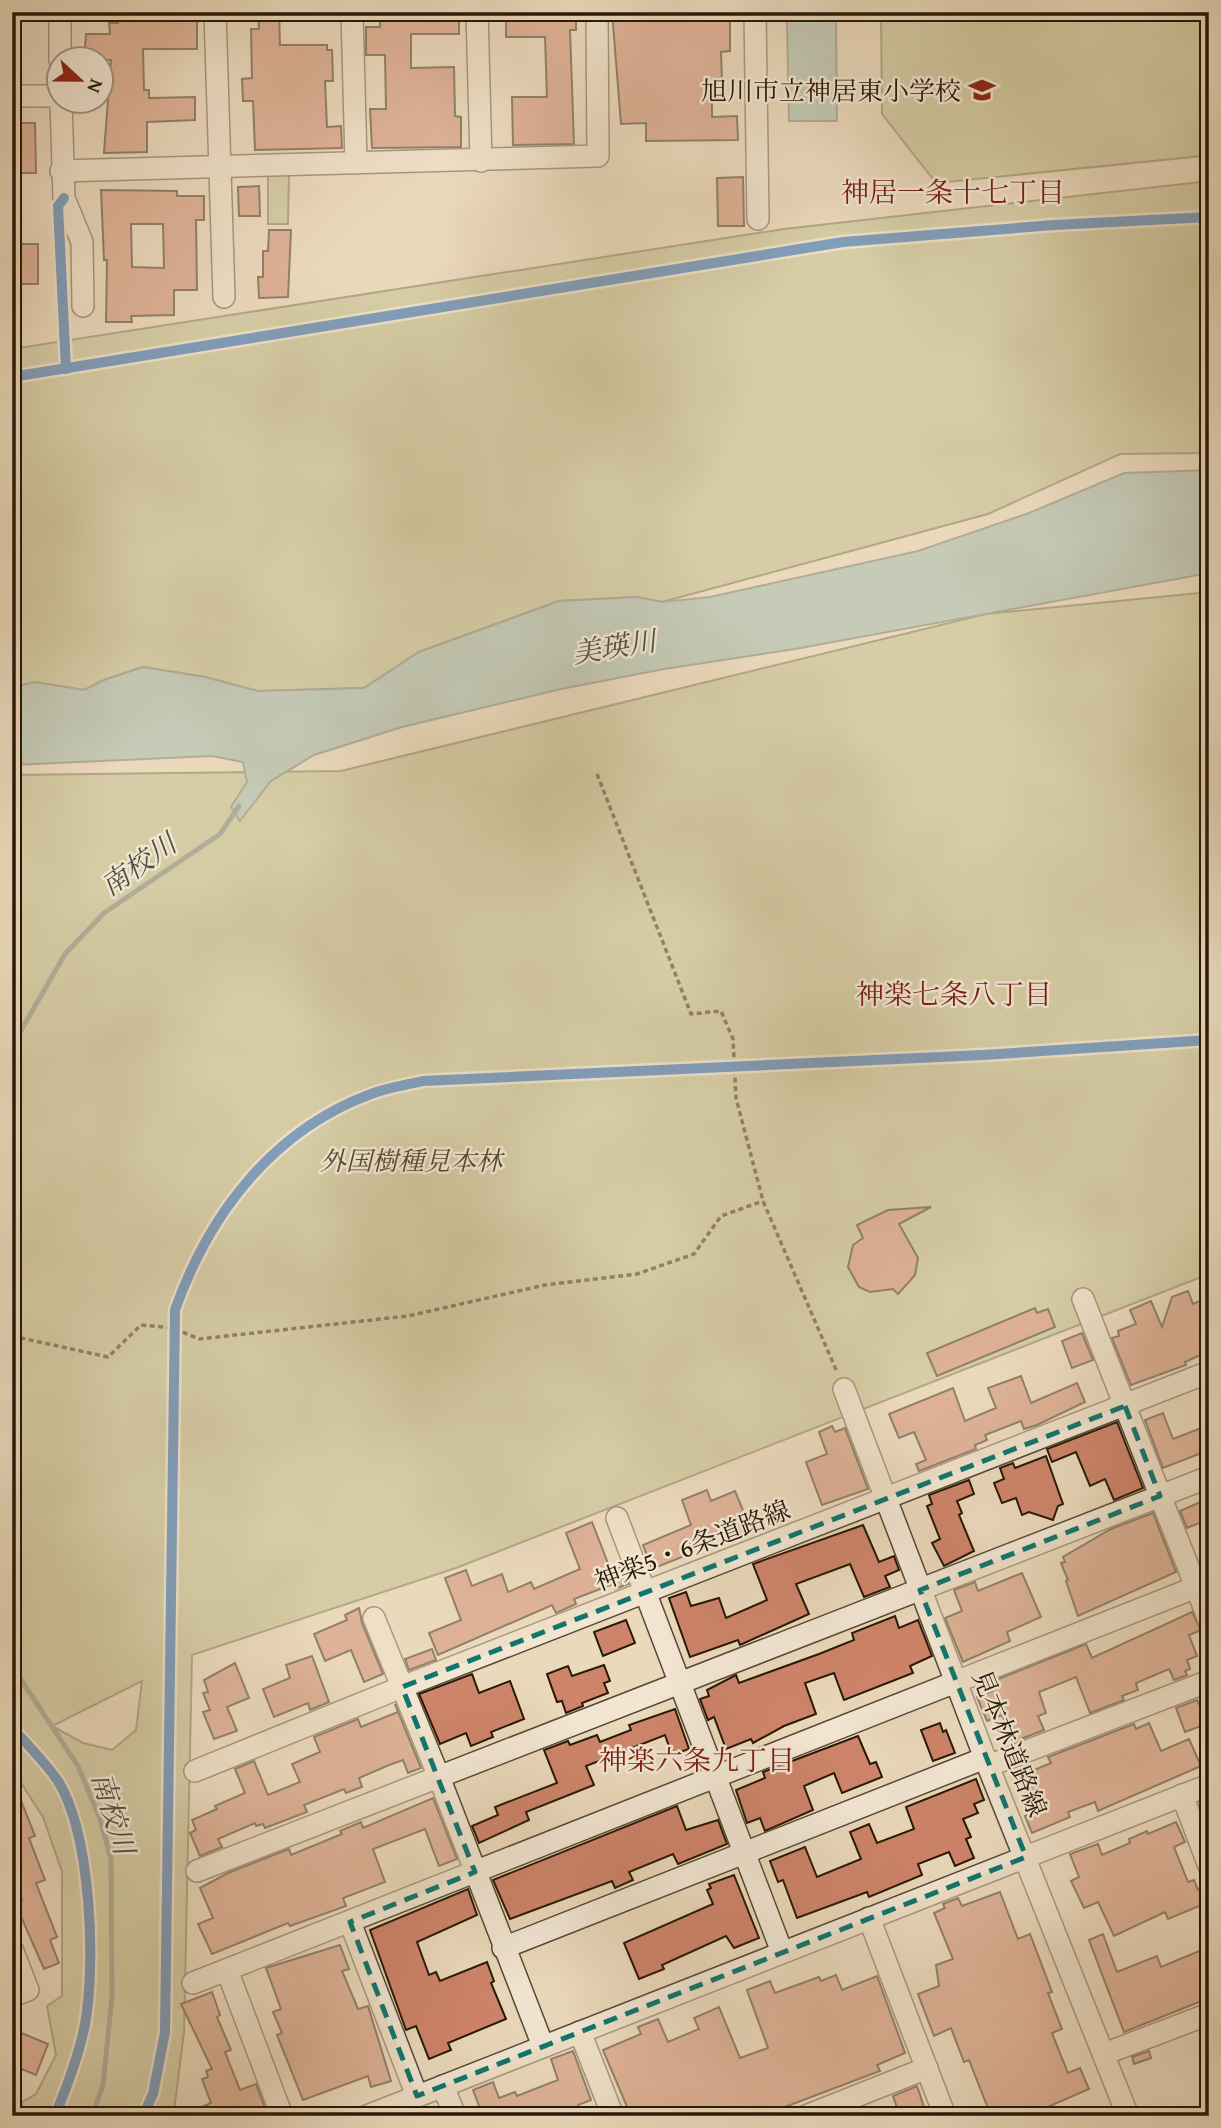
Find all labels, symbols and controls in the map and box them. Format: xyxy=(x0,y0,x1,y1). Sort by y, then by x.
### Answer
north arrow xyxy=(46,46,116,116)
place label: 旭川市立神居東小学校 xyxy=(701,71,961,110)
text: N xyxy=(80,75,111,98)
school or university icon: 旭川市立神居東小学校 xyxy=(967,75,997,105)
district label: 神居一条十七丁目 xyxy=(841,171,1065,212)
water label: 美瑛川 xyxy=(569,619,662,673)
water label: 南校川 xyxy=(92,821,187,905)
district label: 神楽七条八丁目 xyxy=(856,973,1052,1014)
park label: 外国樹種見本林 xyxy=(320,1141,506,1180)
street label: 神楽5・6条道路線 xyxy=(588,1490,796,1600)
street label: 見本林道路線 xyxy=(963,1663,1057,1823)
district label: 神楽六条九丁目 xyxy=(599,1739,795,1780)
water label: 南校川 xyxy=(82,1767,147,1862)

